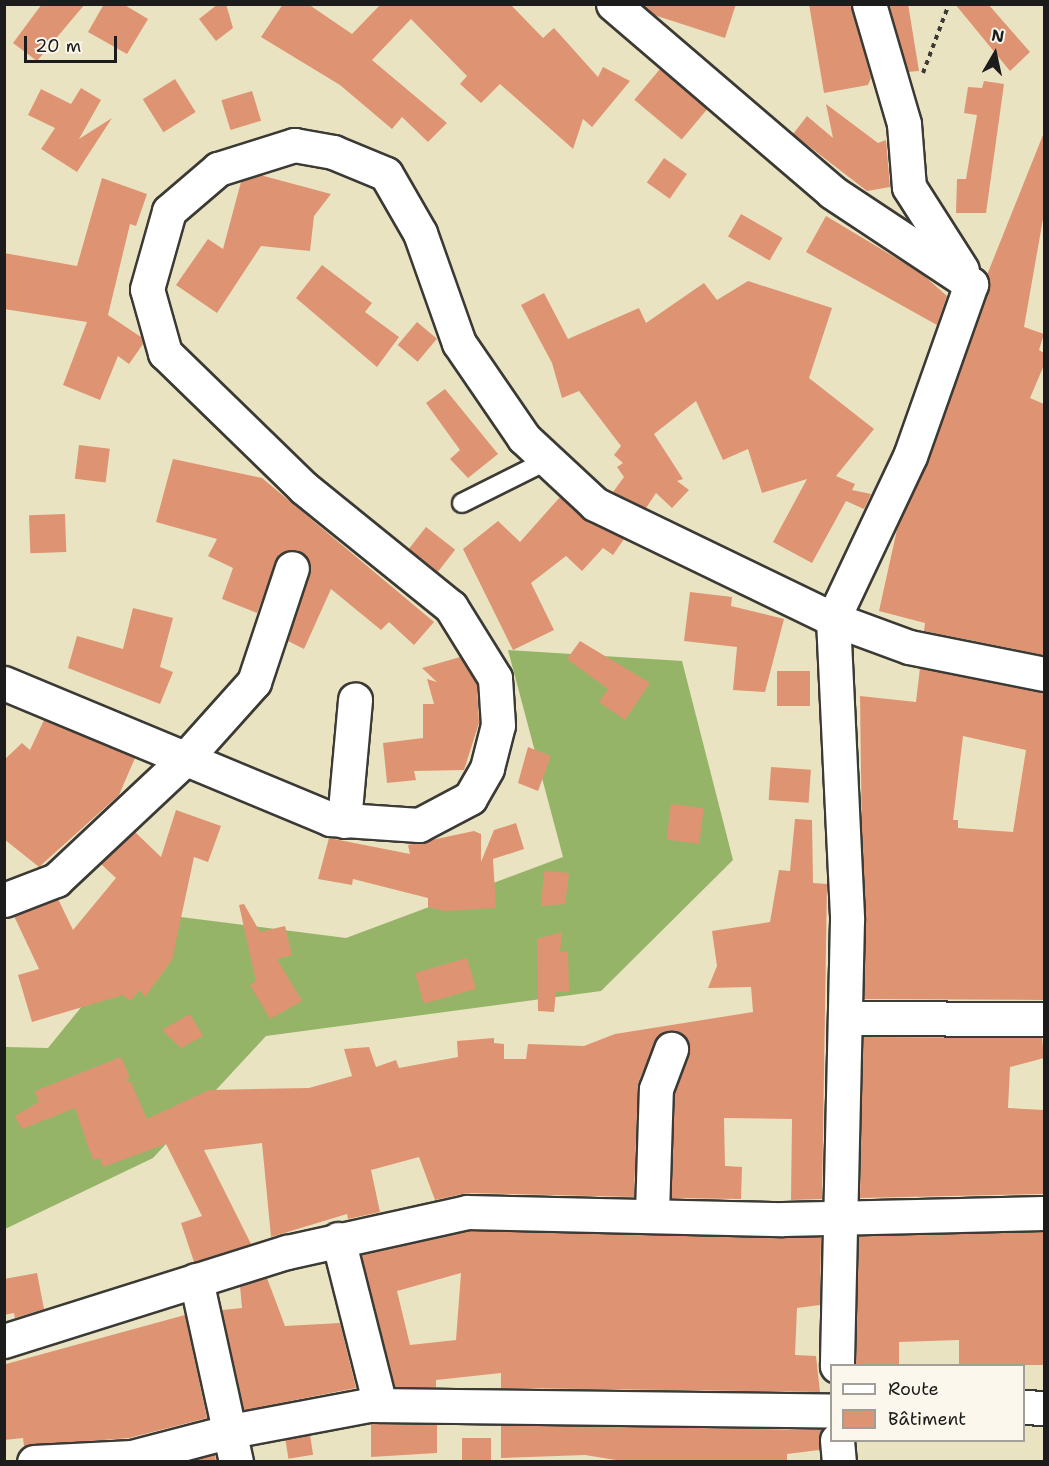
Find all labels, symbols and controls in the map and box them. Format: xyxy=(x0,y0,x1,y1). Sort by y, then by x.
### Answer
scale bar xyxy=(27,24,120,62)
north arrow xyxy=(965,24,1025,84)
text: N xyxy=(990,24,1006,47)
text: 20 m xyxy=(35,34,81,58)
legend xyxy=(830,1364,1025,1442)
text: Route xyxy=(888,1377,939,1401)
text: Bâtiment xyxy=(888,1407,966,1431)

